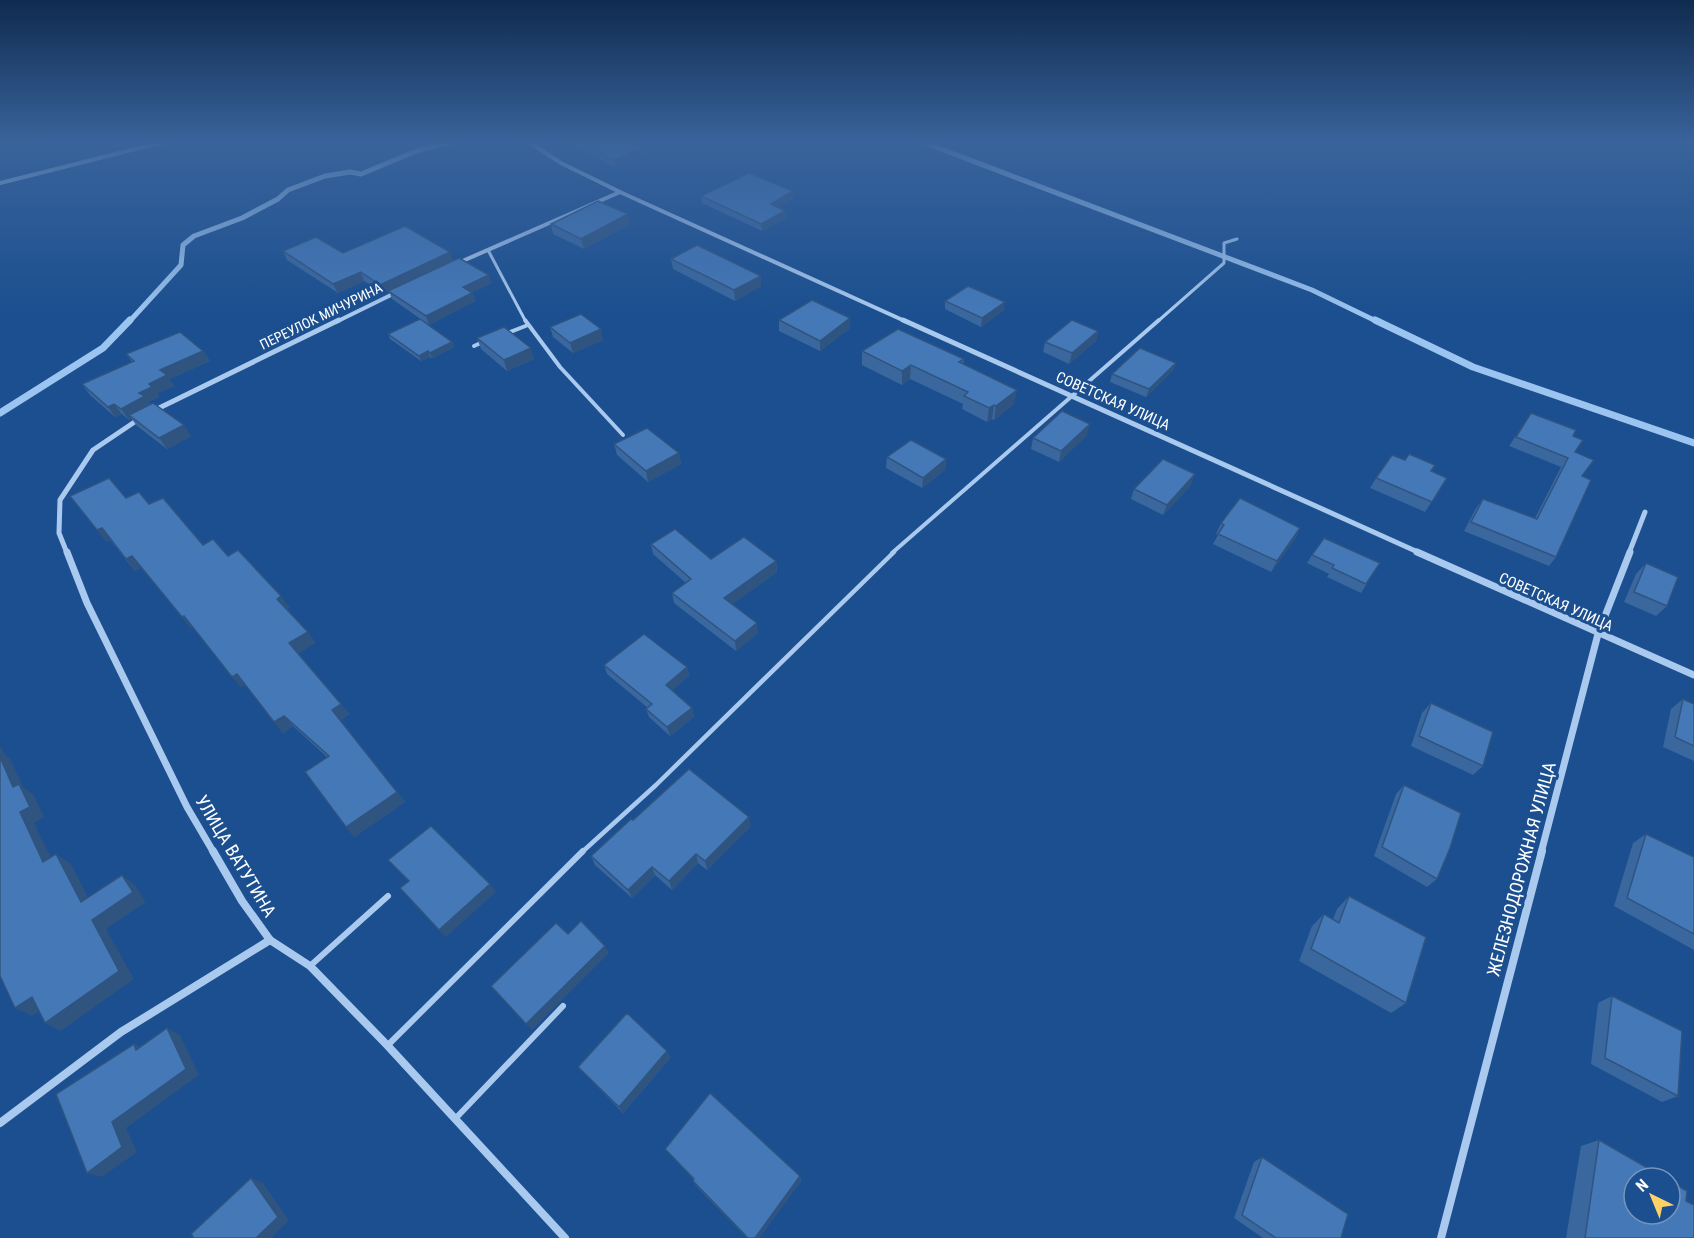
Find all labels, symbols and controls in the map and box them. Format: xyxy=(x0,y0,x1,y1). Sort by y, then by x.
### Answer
street label: ПЕРЕУЛОК МИЧУРИНА xyxy=(257,279,385,353)
street label: СОВЕТСКАЯ УЛИЦА xyxy=(1053,368,1173,434)
street label: СОВЕТСКАЯ УЛИЦА xyxy=(1496,569,1616,635)
street label: ЖЕЛЕЗНОДОРОЖНАЯ УЛИЦА xyxy=(1482,759,1560,979)
street label: УЛИЦА ВАТУТИНА xyxy=(191,791,281,921)
north arrow xyxy=(1622,1166,1682,1226)
text: N xyxy=(1632,1175,1652,1196)

